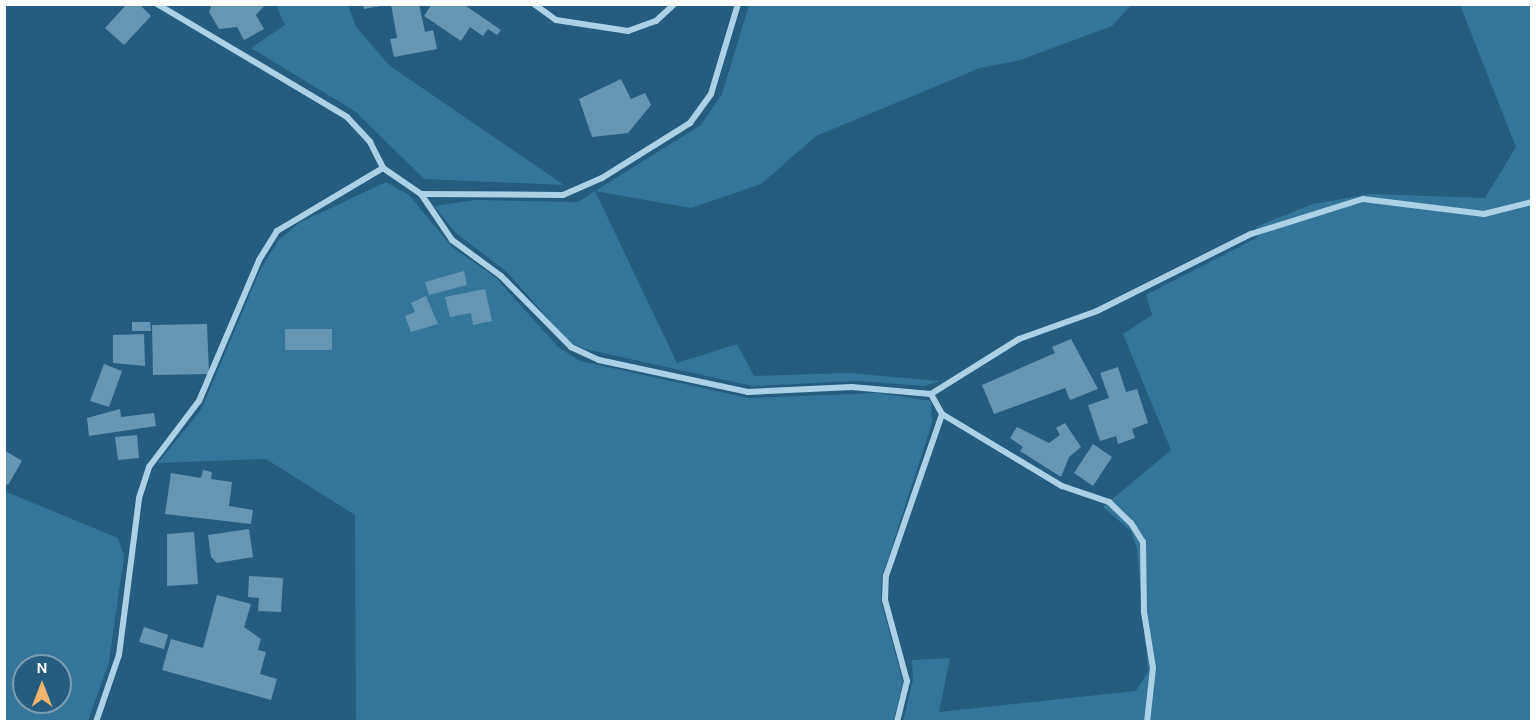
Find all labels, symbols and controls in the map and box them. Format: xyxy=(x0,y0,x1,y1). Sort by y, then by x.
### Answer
north arrow xyxy=(12,654,72,714)
text: N xyxy=(36,658,48,677)

